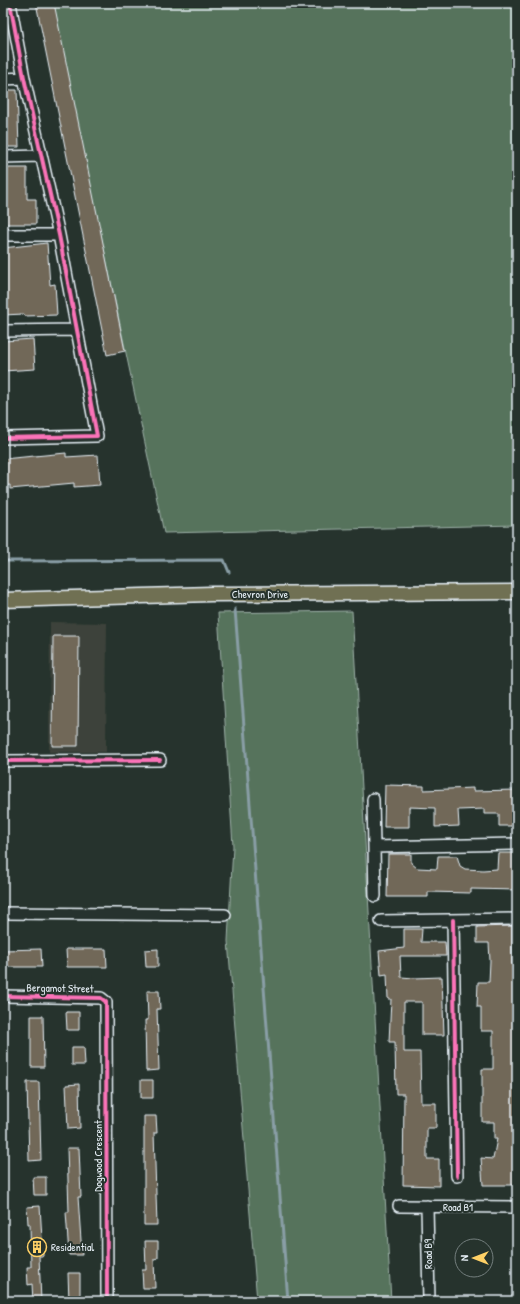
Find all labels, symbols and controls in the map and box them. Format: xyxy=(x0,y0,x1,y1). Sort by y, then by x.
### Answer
street label: Chevron Drive xyxy=(232,587,289,601)
street label: Bergamot Street xyxy=(26,980,94,996)
street label: Dogwood Crescent xyxy=(91,1120,105,1192)
street label: Road B1 xyxy=(443,1200,473,1214)
building icon: Residential xyxy=(26,1236,48,1258)
north arrow xyxy=(454,1238,494,1278)
street label: Road B9 xyxy=(421,1239,435,1269)
place label: Residential xyxy=(51,1240,94,1254)
text: N xyxy=(457,1255,471,1261)

